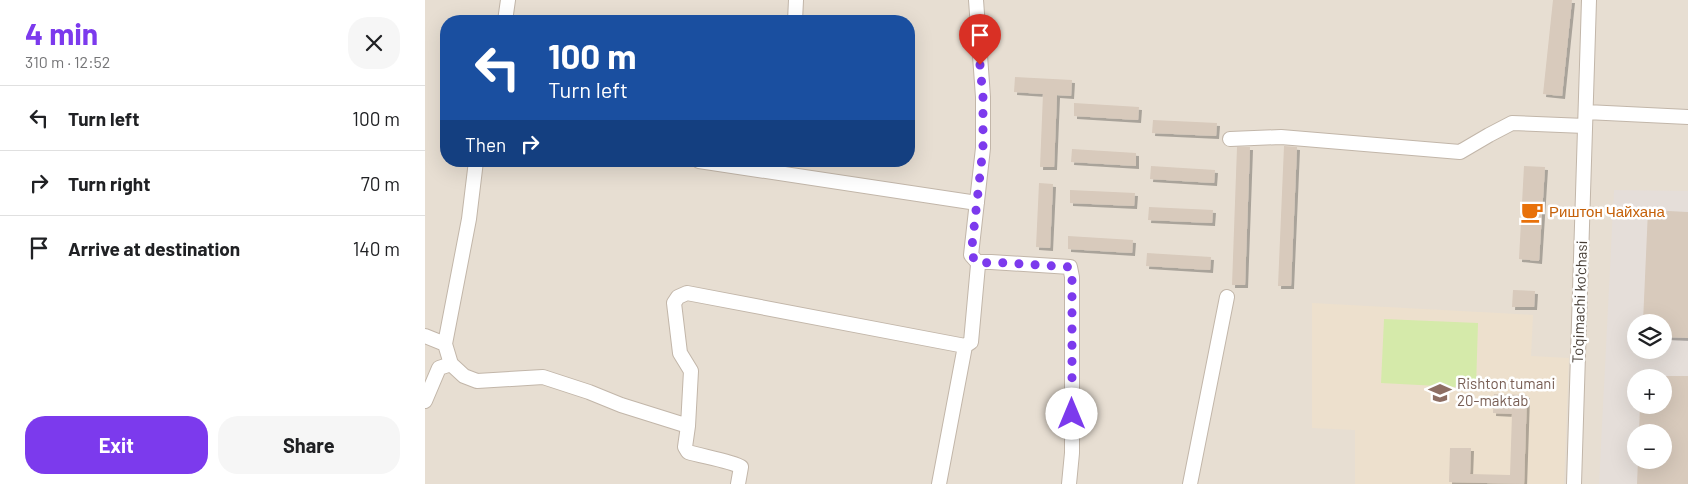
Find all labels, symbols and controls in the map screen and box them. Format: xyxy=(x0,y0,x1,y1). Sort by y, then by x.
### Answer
pin xyxy=(959,14,1001,65)
text: 4 min xyxy=(25,15,98,51)
button: close xyxy=(348,17,400,69)
icon: arrive xyxy=(966,21,994,49)
text: 100 m xyxy=(548,34,637,76)
icon: left xyxy=(465,35,530,100)
text: 310 m · 12:52 xyxy=(25,52,110,71)
text: Turn left xyxy=(548,76,628,102)
icon: left xyxy=(25,104,53,132)
text: Turn left xyxy=(68,107,139,130)
text: 100 m xyxy=(352,107,400,130)
icon: right xyxy=(516,130,544,158)
text: Then xyxy=(465,133,506,156)
icon: right xyxy=(25,169,53,197)
text: Turn right xyxy=(68,172,150,195)
text: 70 m xyxy=(361,172,400,195)
cafe icon: Риштон Чайхана xyxy=(1519,199,1545,225)
place label: Риштон Чайхана xyxy=(1549,202,1665,220)
icon: arrive xyxy=(25,234,53,262)
text: Arrive at destination xyxy=(68,237,240,260)
text: 140 m xyxy=(353,237,400,260)
street label: To'qimachi ko'chasi xyxy=(1568,240,1590,364)
map controls xyxy=(1627,314,1672,469)
button: layers xyxy=(1627,314,1672,359)
button: + xyxy=(1627,369,1672,414)
place label: Rishton tumani 20-maktab xyxy=(1457,374,1555,409)
school or university icon: Rishton tumani 20-maktab xyxy=(1427,380,1453,406)
position arrow xyxy=(1045,387,1097,439)
button: Exit xyxy=(25,416,208,474)
button: Share xyxy=(218,416,400,474)
button: − xyxy=(1627,424,1672,469)

